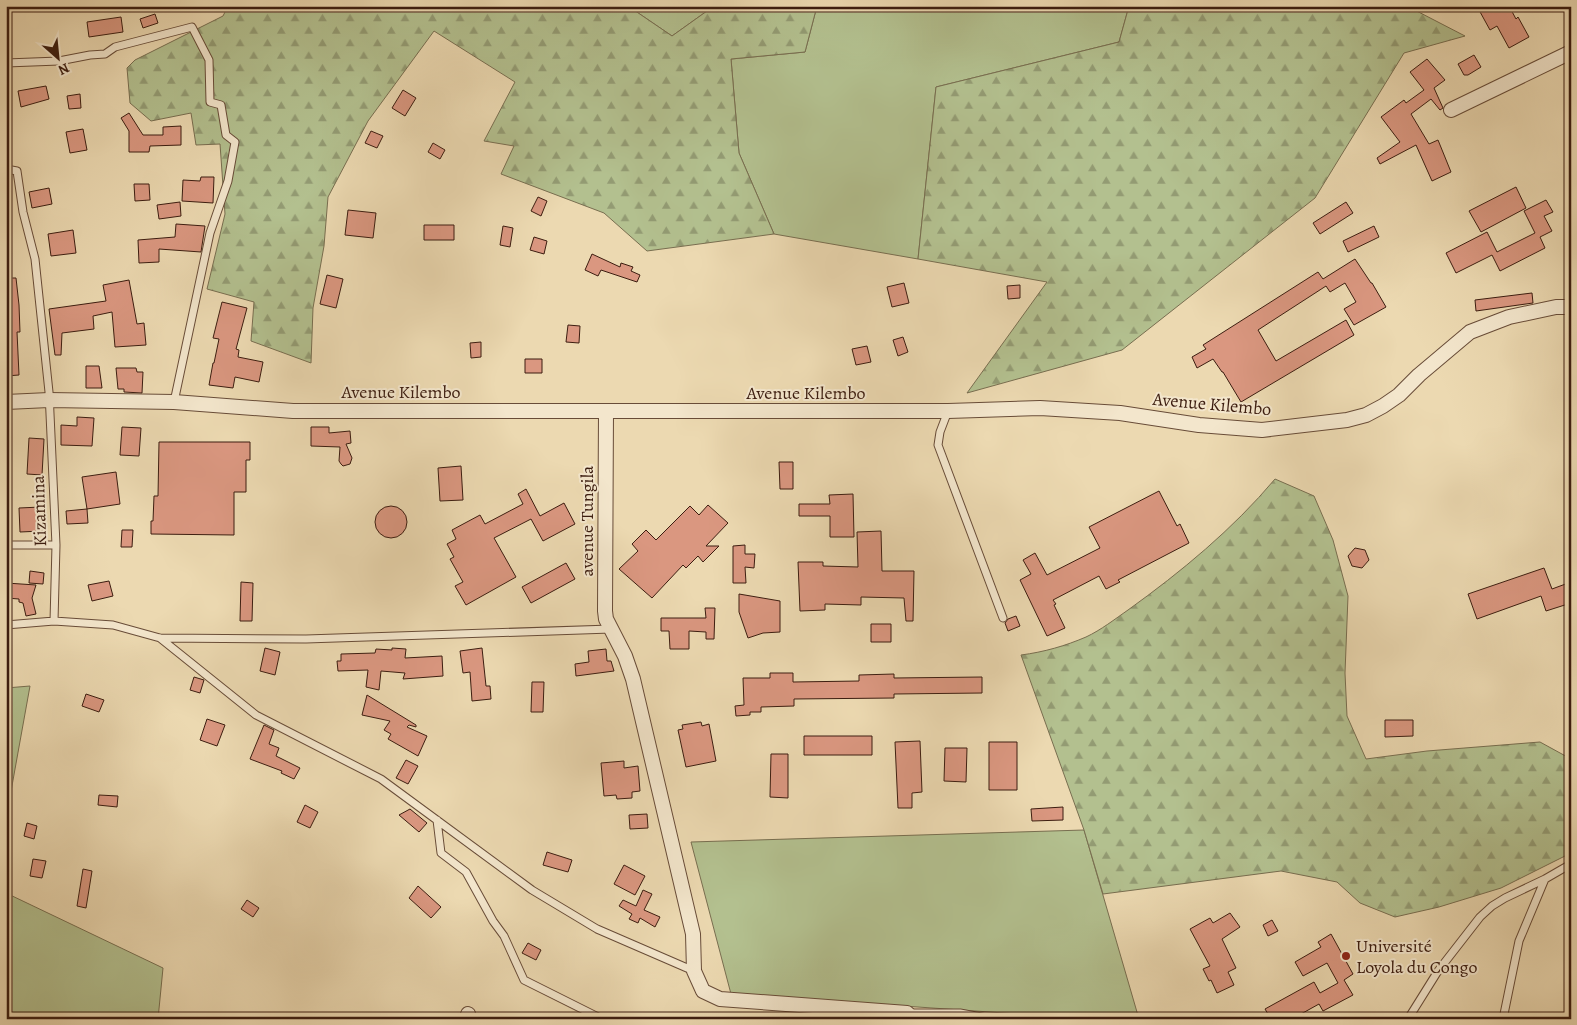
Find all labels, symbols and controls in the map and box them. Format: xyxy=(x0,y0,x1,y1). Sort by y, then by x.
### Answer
north arrow xyxy=(32,32,82,82)
text: N xyxy=(55,58,73,80)
street label: Avenue Kilembo xyxy=(340,380,461,404)
street label: Avenue Kilembo xyxy=(745,381,866,405)
street label: Avenue Kilembo xyxy=(1151,387,1272,421)
street label: avenue Tungila xyxy=(575,465,599,576)
street label: Kizamina xyxy=(26,474,52,547)
place label: Université Loyola du Congo xyxy=(1356,934,1478,979)
marker: Université Loyola du Congo xyxy=(1340,950,1352,962)

